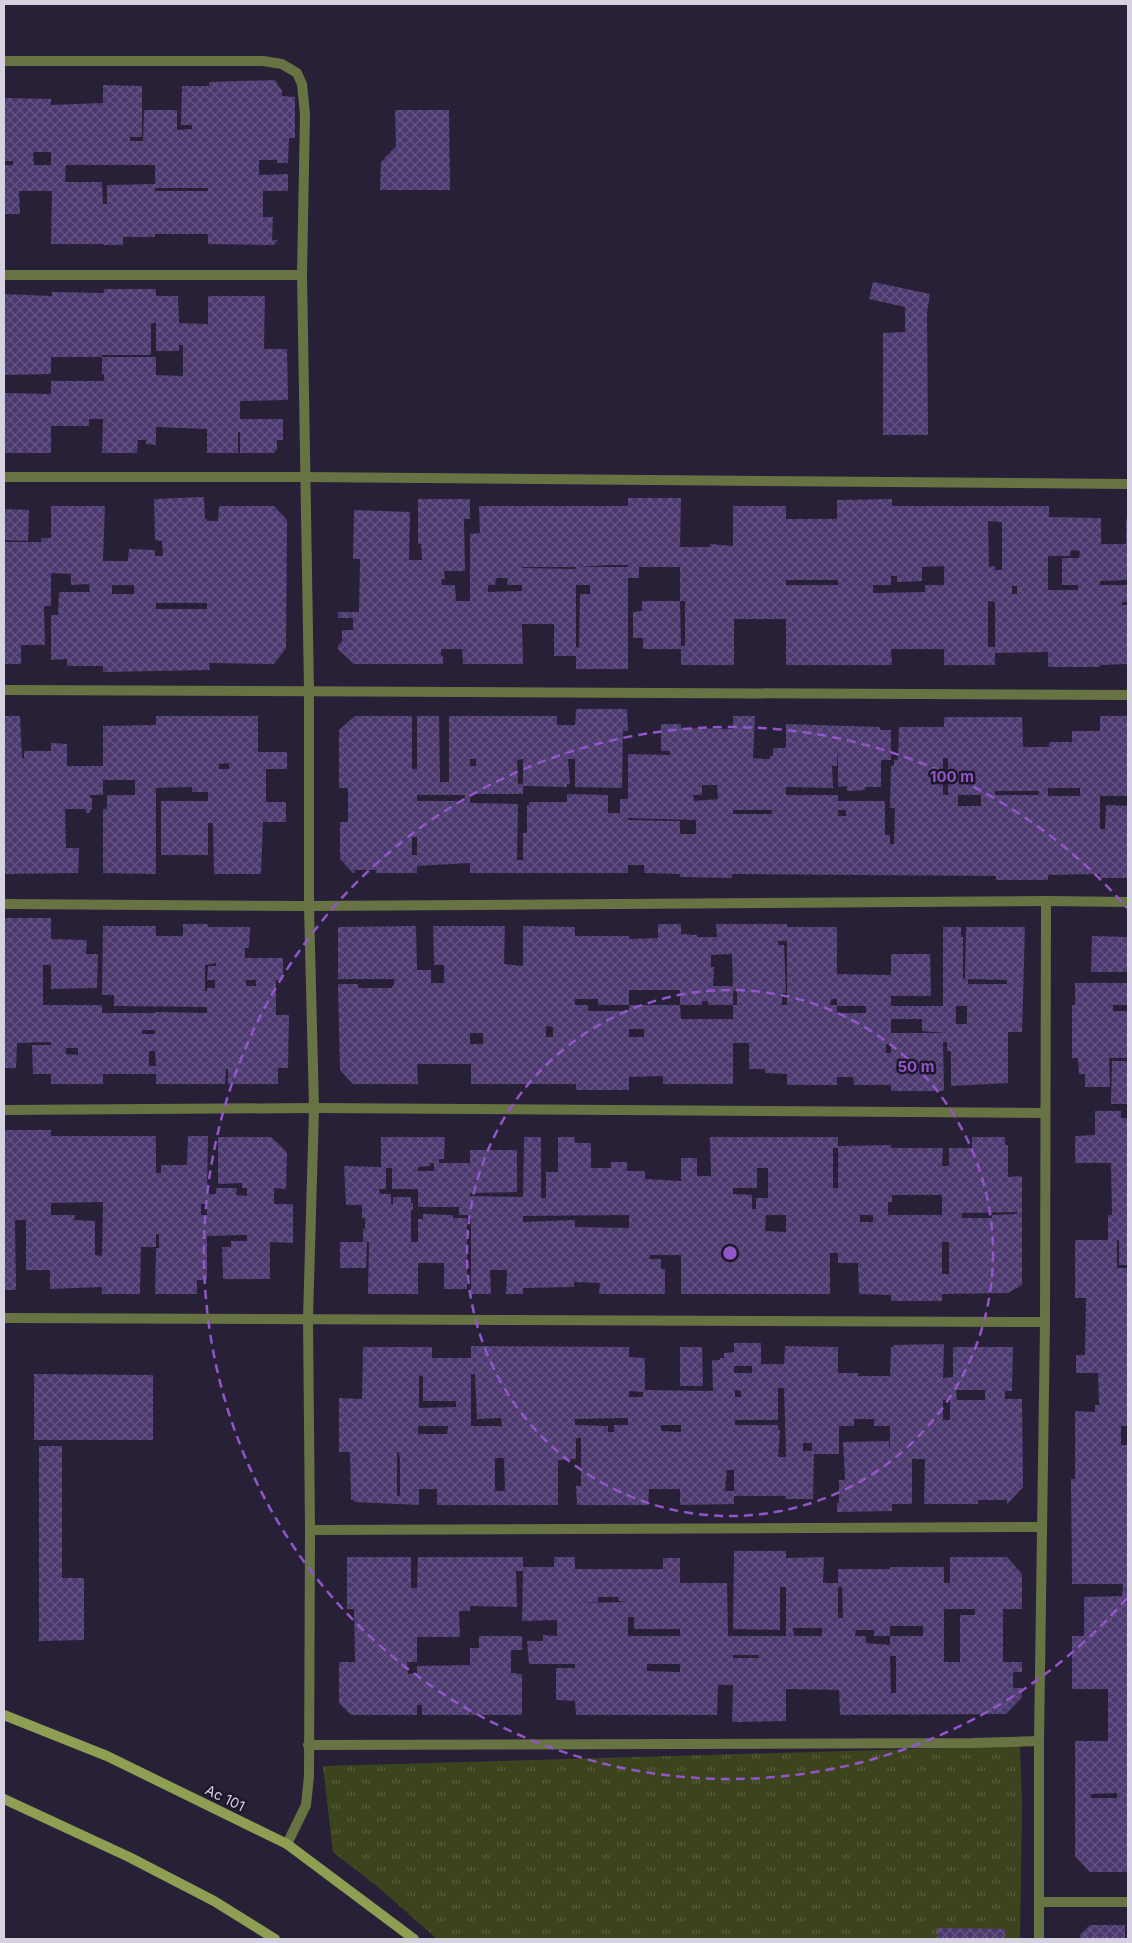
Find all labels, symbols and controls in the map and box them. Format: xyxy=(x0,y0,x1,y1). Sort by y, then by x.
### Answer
text: 100 m xyxy=(930,767,974,786)
text: 50 m xyxy=(898,1057,934,1076)
centre of rings xyxy=(721,1244,739,1262)
street label: Ac 101 xyxy=(203,1781,248,1814)

